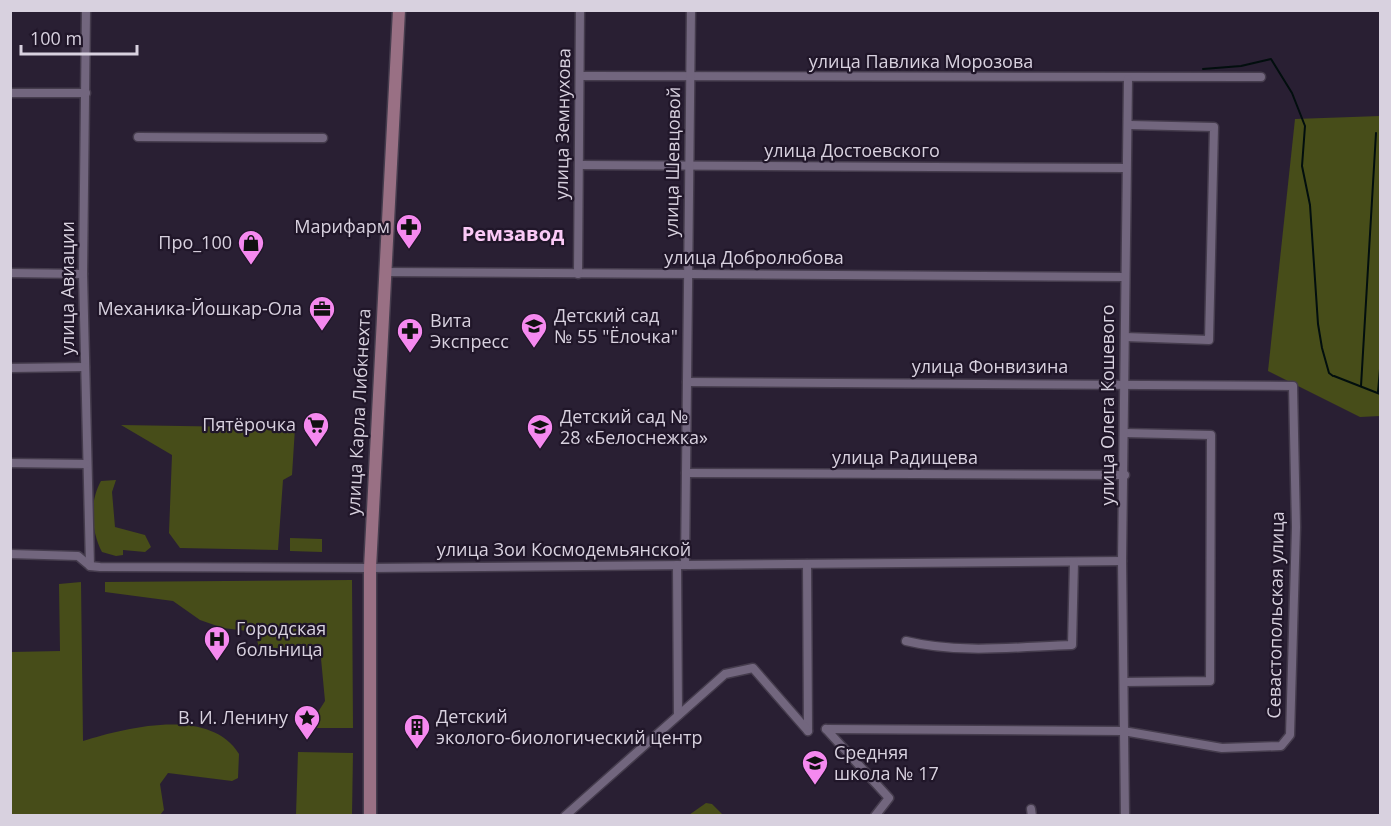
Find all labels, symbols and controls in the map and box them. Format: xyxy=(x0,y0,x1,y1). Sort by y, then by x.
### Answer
scale bar xyxy=(21,18,136,56)
text: 100 m xyxy=(30,26,82,50)
street label: улица Земнухова xyxy=(549,48,575,200)
street label: улица Павлика Морозова xyxy=(809,49,1033,73)
street label: улица Шевцовой xyxy=(659,87,685,237)
street label: улица Достоевского xyxy=(764,138,940,162)
pharmacy icon: Марифарм xyxy=(394,212,424,250)
place label: Марифарм xyxy=(294,214,390,238)
district label: Ремзавод xyxy=(462,220,564,247)
street label: улица Авиации xyxy=(55,221,79,355)
shop icon: Про_100 xyxy=(236,228,266,266)
place label: Про_100 xyxy=(158,230,232,254)
street label: улица Добролюбова xyxy=(664,245,844,269)
office icon: Механика-Йошкар-Ола xyxy=(307,294,337,332)
place label: Механика-Йошкар-Ола xyxy=(97,296,302,320)
place label: Детский сад № 55 "Ёлочка" xyxy=(554,303,678,348)
street label: улица Олега Кошевого xyxy=(1095,304,1119,506)
street label: улица Карла Либкнехта xyxy=(341,308,375,516)
place label: Вита Экспресс xyxy=(430,308,509,353)
school or university icon: Детский сад № 55 "Ёлочка" xyxy=(519,311,549,349)
pharmacy icon: Вита Экспресс xyxy=(395,316,425,354)
street label: улица Фонвизина xyxy=(912,354,1068,378)
place label: Детский сад № 28 «Белоснежка» xyxy=(560,404,708,449)
supermarket icon: Пятёрочка xyxy=(301,410,331,448)
place label: Пятёрочка xyxy=(202,412,296,436)
school or university icon: Детский сад № 28 «Белоснежка» xyxy=(525,412,555,450)
street label: улица Радищева xyxy=(832,445,978,469)
street label: Севастопольская улица xyxy=(1261,511,1289,719)
street label: улица Зои Космодемьянской xyxy=(437,537,691,561)
place label: Городская больница xyxy=(236,616,326,661)
hospital icon: Городская больница xyxy=(202,624,232,662)
place icon: В. И. Ленину xyxy=(292,703,322,741)
place label: Детский эколого-биологический центр xyxy=(436,704,703,749)
place label: В. И. Ленину xyxy=(178,705,289,729)
building icon: Детский эколого-биологический центр xyxy=(402,712,432,750)
place label: Средняя школа № 17 xyxy=(834,740,939,785)
school or university icon: Средняя школа № 17 xyxy=(800,748,830,786)

